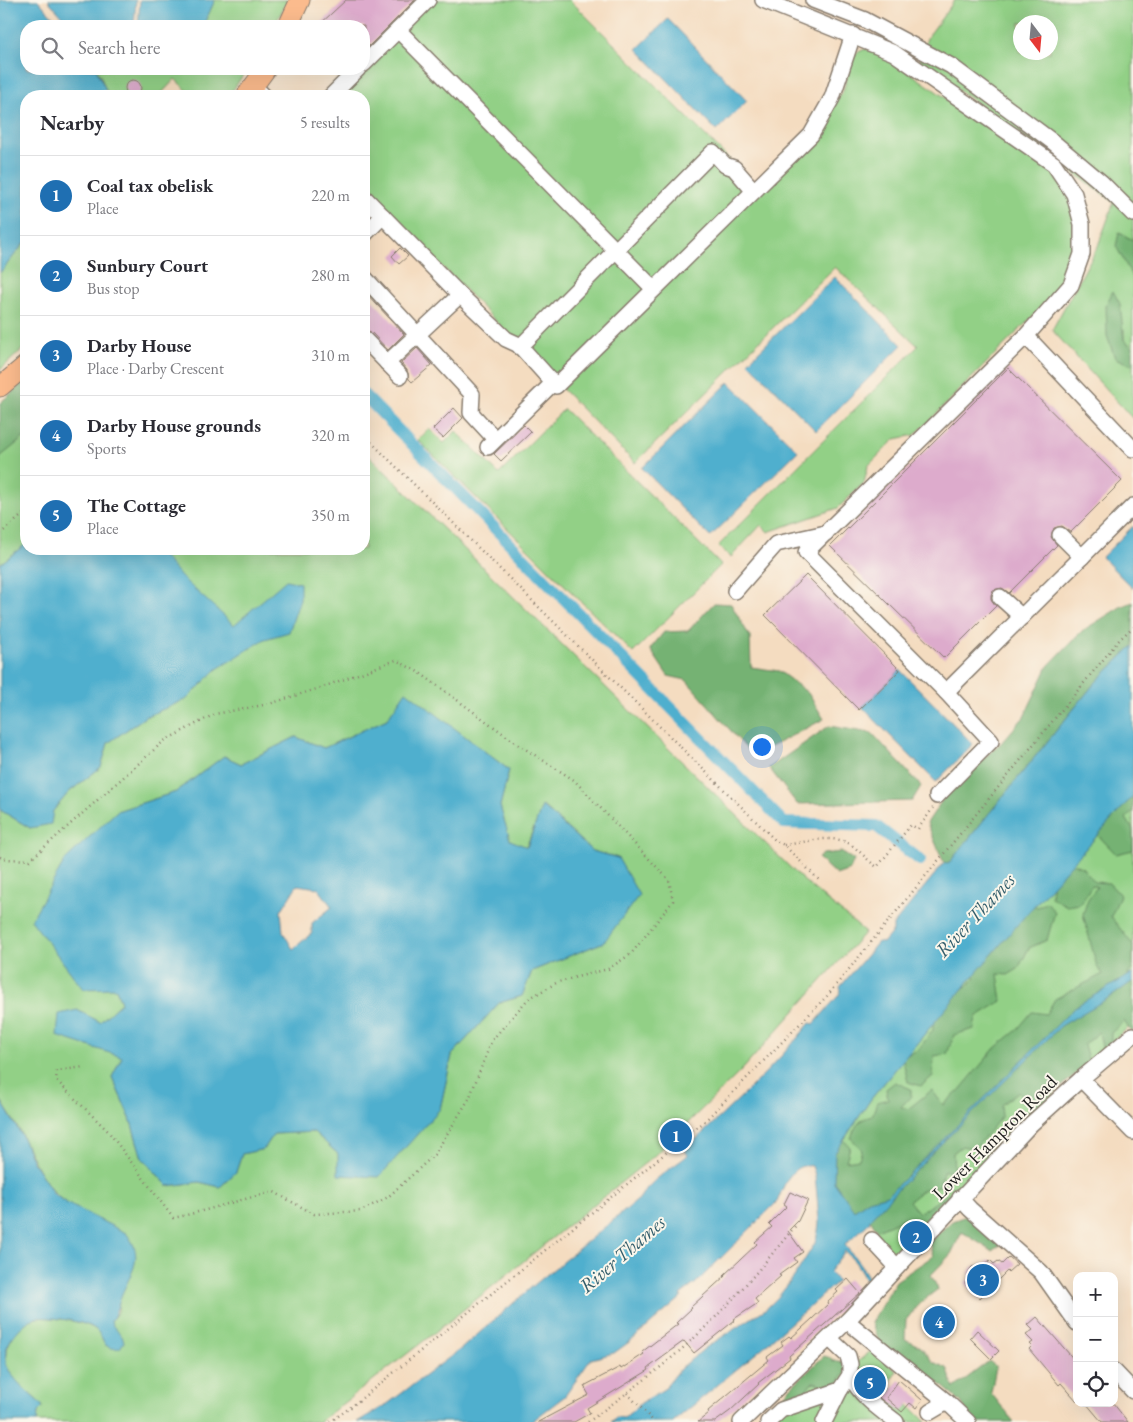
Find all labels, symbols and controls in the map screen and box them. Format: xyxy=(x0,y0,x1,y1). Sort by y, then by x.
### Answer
north arrow xyxy=(1013,15,1058,60)
search box xyxy=(20,20,370,75)
icon: search xyxy=(38,34,66,62)
text: Search here xyxy=(78,35,160,60)
text: Nearby xyxy=(40,109,104,136)
text: 5 results xyxy=(300,112,350,133)
text: Coal tax obelisk xyxy=(87,173,213,198)
text: 1 xyxy=(52,185,60,206)
text: 220 m xyxy=(311,185,350,206)
text: Place xyxy=(87,198,119,219)
text: Sunbury Court xyxy=(87,253,208,278)
text: 2 xyxy=(52,265,60,286)
text: 280 m xyxy=(311,265,350,286)
text: Bus stop xyxy=(87,278,140,299)
text: Darby House xyxy=(87,333,191,358)
text: 3 xyxy=(52,345,60,366)
text: 310 m xyxy=(311,345,350,366)
text: Place · Darby Crescent xyxy=(87,358,224,379)
text: Darby House grounds xyxy=(87,413,261,438)
text: 4 xyxy=(52,425,60,446)
text: 320 m xyxy=(311,425,350,446)
text: Sports xyxy=(87,438,126,459)
text: The Cottage xyxy=(87,493,186,518)
text: 5 xyxy=(52,505,60,526)
text: 350 m xyxy=(311,505,350,526)
text: Place xyxy=(87,518,119,539)
your location xyxy=(749,734,775,760)
water label: River Thames xyxy=(929,867,1021,963)
street label: Lower Hampton Road xyxy=(927,1069,1062,1205)
pin: 1 xyxy=(660,1117,692,1155)
water label: River Thames xyxy=(573,1209,671,1299)
pin: 2 xyxy=(900,1218,932,1256)
pin: 3 xyxy=(967,1261,999,1299)
map controls xyxy=(1073,1272,1118,1407)
button: + xyxy=(1073,1272,1118,1317)
pin: 4 xyxy=(923,1303,955,1341)
button: − xyxy=(1073,1317,1118,1362)
button: locate xyxy=(1073,1362,1118,1407)
pin: 5 xyxy=(854,1364,886,1402)

